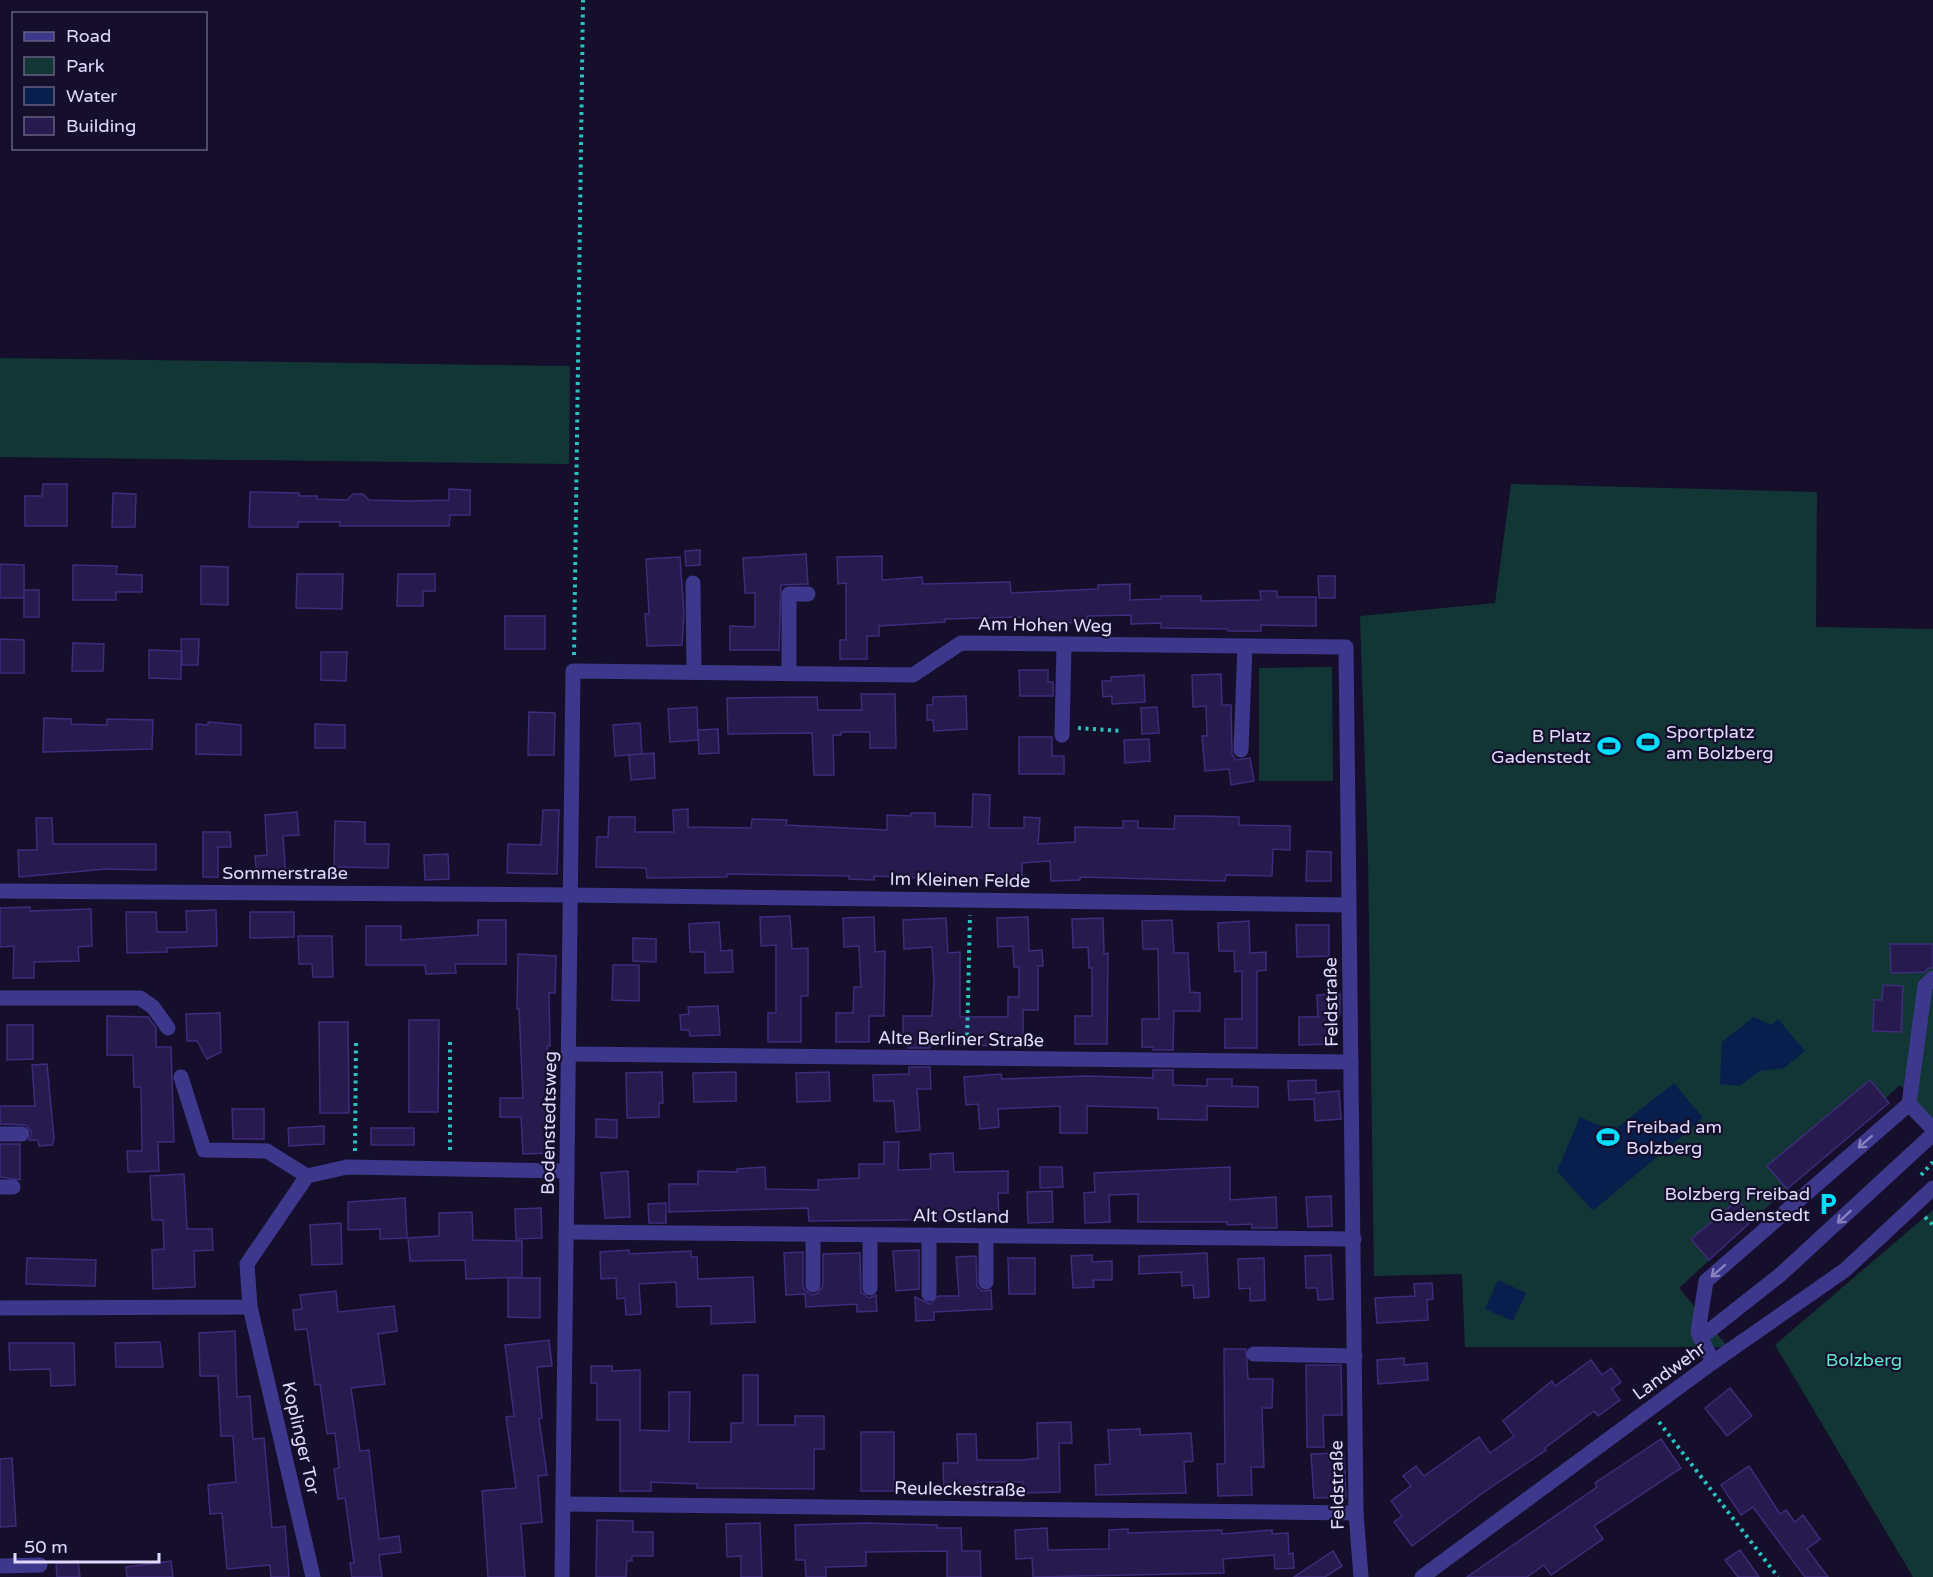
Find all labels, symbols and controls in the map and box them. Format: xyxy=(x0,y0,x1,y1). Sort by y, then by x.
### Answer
legend xyxy=(12,12,207,150)
text: Road xyxy=(66,25,111,47)
text: Park xyxy=(66,55,105,77)
text: Water xyxy=(66,85,117,107)
text: Building xyxy=(66,115,136,137)
street label: Am Hohen Weg xyxy=(978,613,1112,637)
place label: Sportplatz am Bolzberg xyxy=(1666,721,1774,764)
place label: B Platz Gadenstedt xyxy=(1491,725,1591,768)
sports icon: Sportplatz am Bolzberg xyxy=(1635,729,1661,755)
sports icon: B Platz Gadenstedt xyxy=(1596,733,1622,759)
street label: Sommerstraße xyxy=(222,862,348,884)
street label: Im Kleinen Felde xyxy=(890,868,1030,892)
street label: Feldstraße xyxy=(1319,957,1343,1047)
street label: Alte Berliner Straße xyxy=(878,1027,1044,1051)
street label: Bodenstedtsweg xyxy=(537,1051,561,1195)
place label: Freibad am Bolzberg xyxy=(1626,1116,1722,1159)
sports icon: Freibad am Bolzberg xyxy=(1595,1124,1621,1150)
one-way arrow xyxy=(1858,1135,1873,1149)
place label: Bolzberg Freibad Gadenstedt xyxy=(1664,1183,1810,1226)
parking icon: Bolzberg Freibad Gadenstedt xyxy=(1815,1191,1841,1217)
street label: Alt Ostland xyxy=(913,1204,1009,1228)
one-way arrow xyxy=(1837,1210,1852,1224)
one-way arrow xyxy=(1711,1263,1727,1277)
street label: Landwehr xyxy=(1628,1337,1710,1405)
park label: Bolzberg xyxy=(1826,1349,1902,1371)
street label: Koplinger Tor xyxy=(277,1379,325,1497)
street label: Feldstraße xyxy=(1325,1440,1349,1530)
street label: Reuleckestraße xyxy=(894,1477,1026,1501)
scale bar xyxy=(15,1526,159,1564)
text: 50 m xyxy=(24,1536,68,1558)

